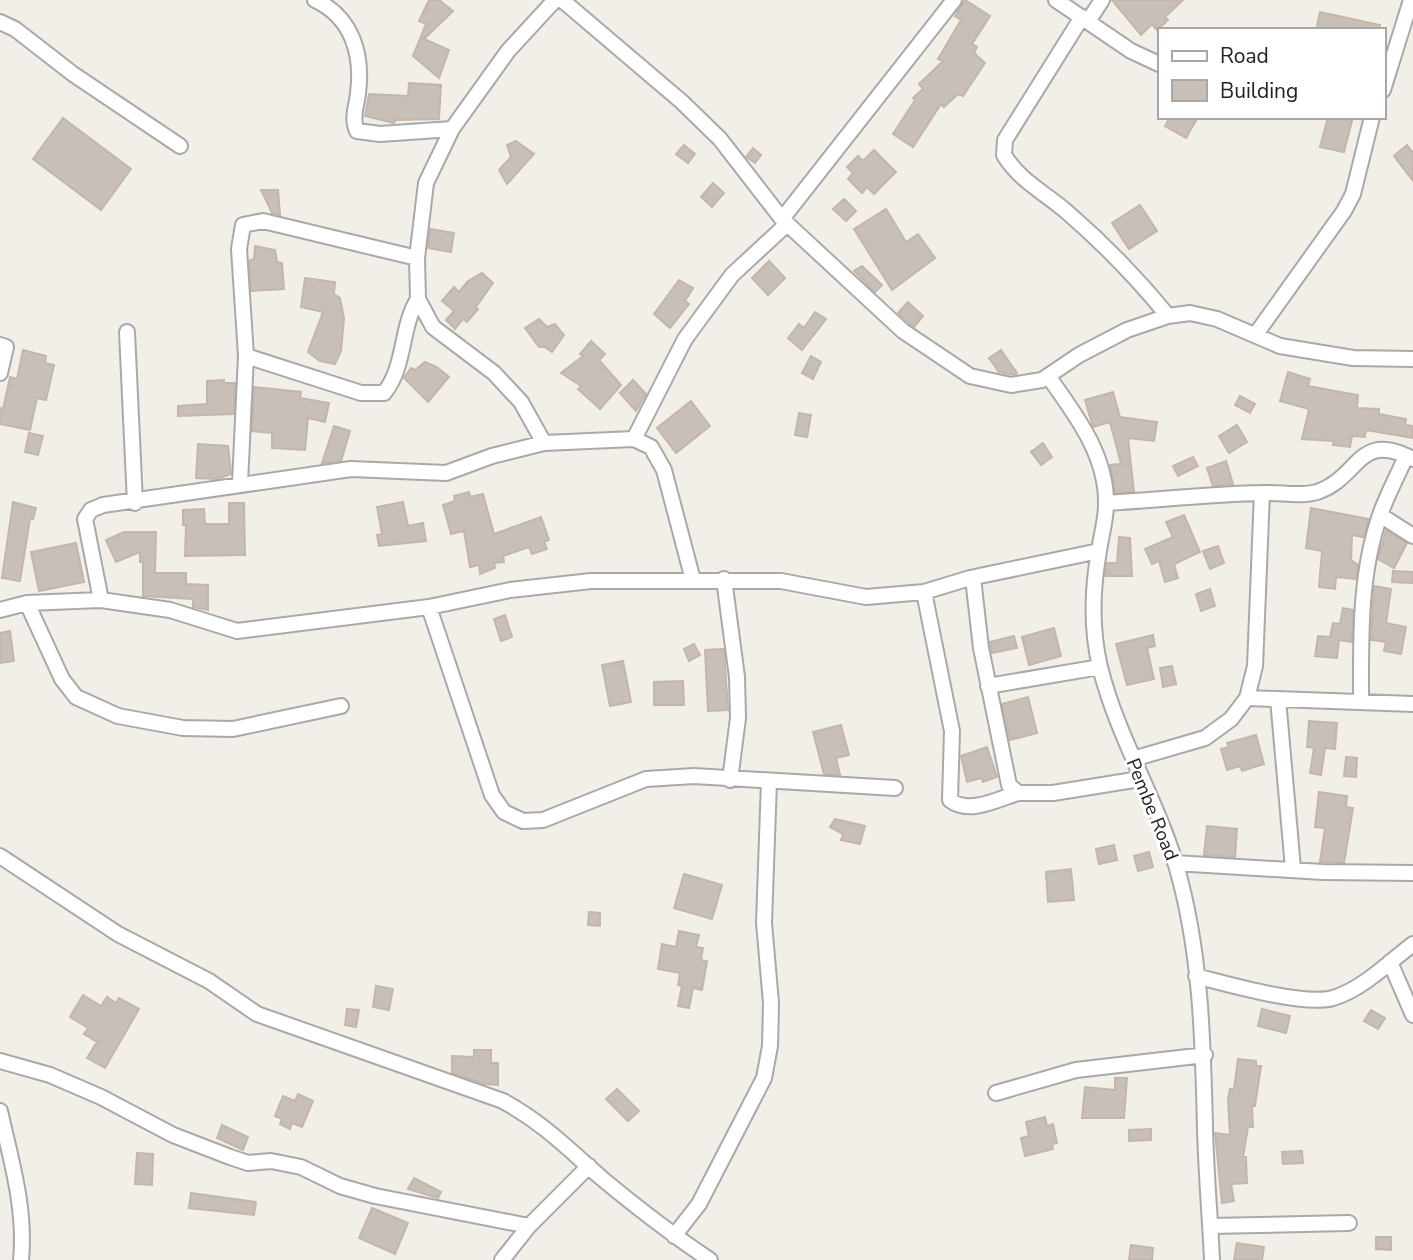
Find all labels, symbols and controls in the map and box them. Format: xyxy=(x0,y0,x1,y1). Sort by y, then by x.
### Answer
legend xyxy=(1158,28,1385,119)
text: Road xyxy=(1220,42,1269,70)
text: Building xyxy=(1220,77,1298,105)
street label: Pembe Road xyxy=(1120,754,1184,864)

